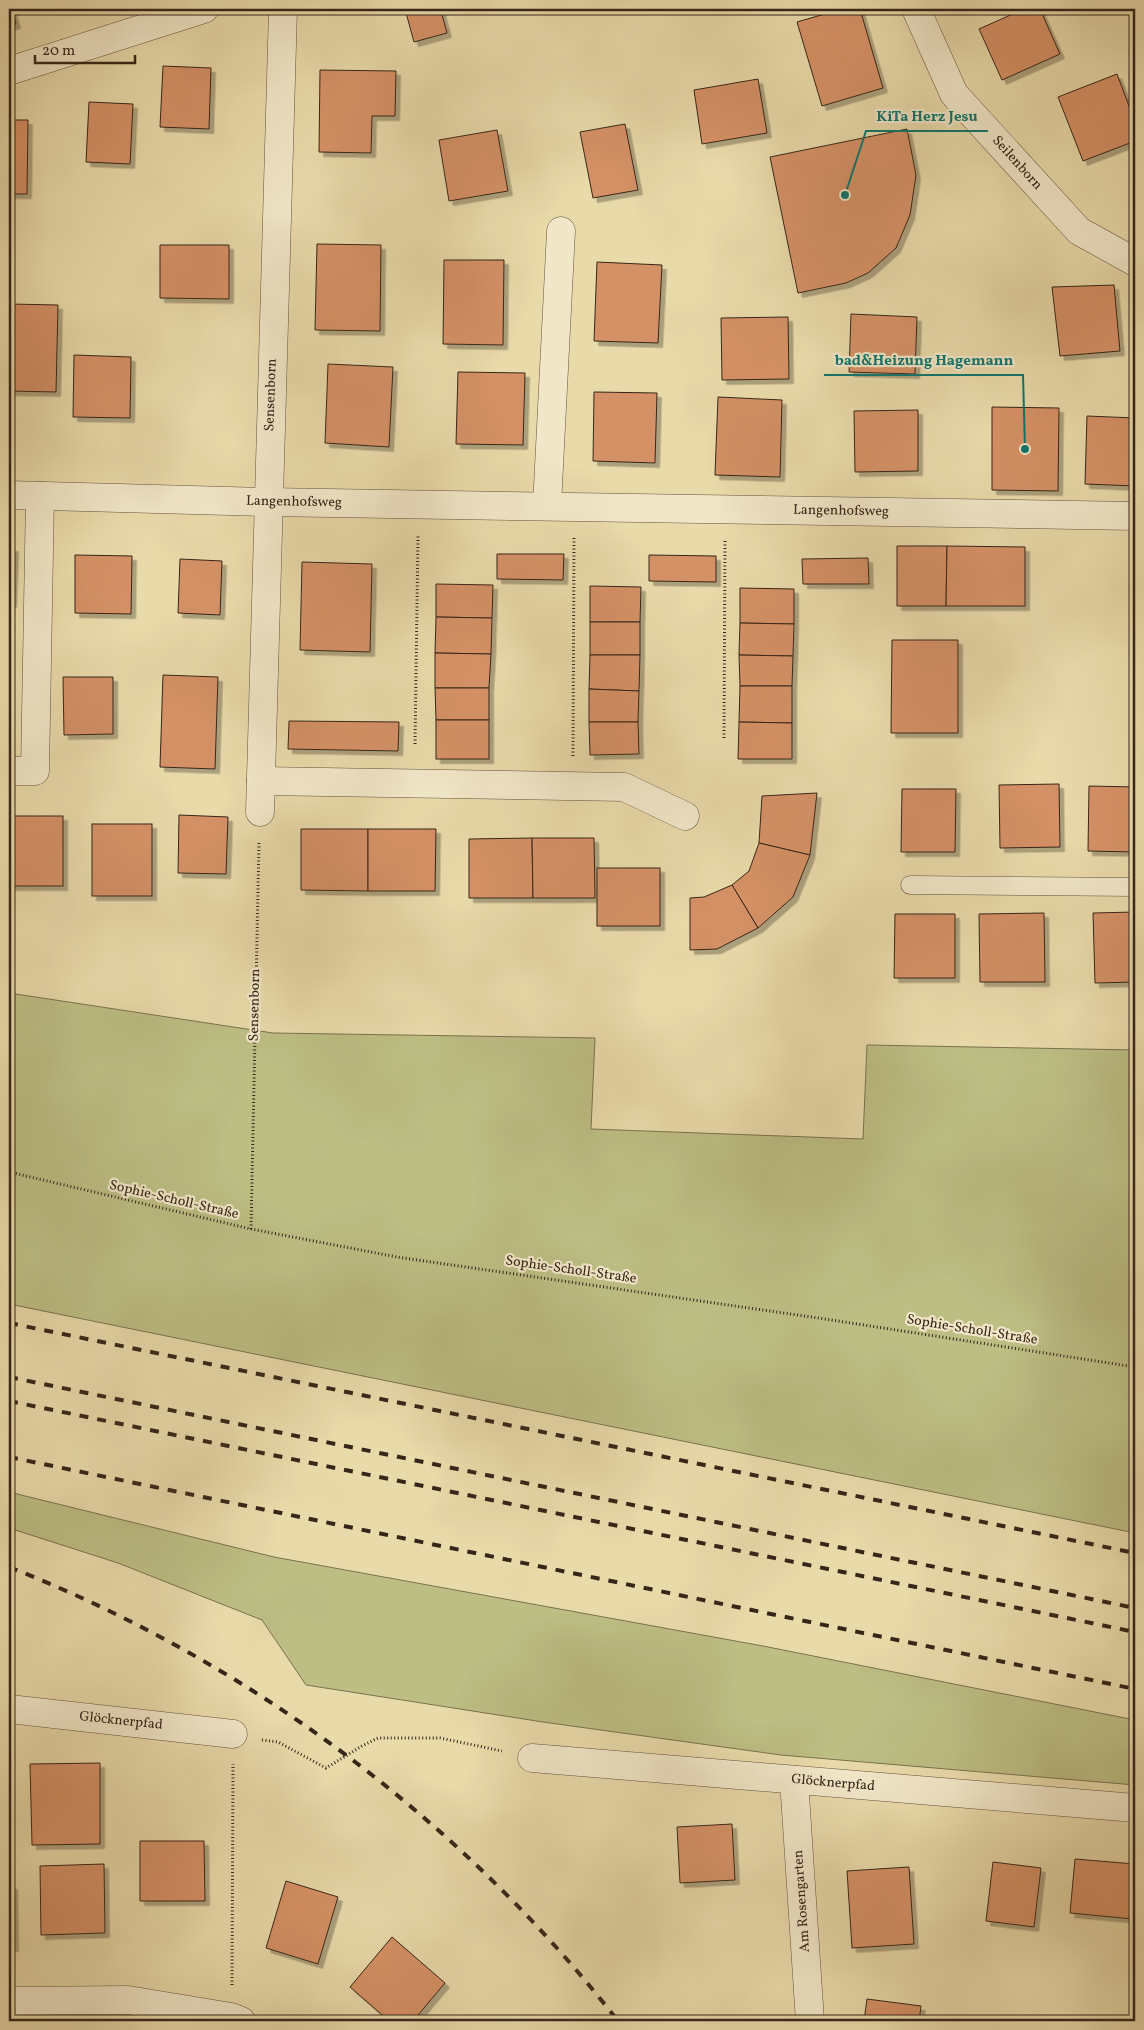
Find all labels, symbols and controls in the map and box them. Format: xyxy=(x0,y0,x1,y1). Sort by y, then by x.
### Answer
scale bar xyxy=(35,32,135,64)
text: 20 m xyxy=(42,41,75,62)
callout: KiTa Herz Jesu xyxy=(866,101,988,131)
text: KiTa Herz Jesu xyxy=(876,107,978,128)
street label: Seilenborn xyxy=(987,132,1047,194)
callout: bad&Heizung Hagemann xyxy=(824,345,1023,375)
text: bad&Heizung Hagemann xyxy=(835,351,1013,372)
street label: Sensenborn xyxy=(260,358,282,432)
street label: Langenhofsweg xyxy=(246,492,342,512)
street label: Langenhofsweg xyxy=(793,501,889,521)
street label: Sensenborn xyxy=(245,968,265,1042)
street label: Sophie-Scholl-Straße xyxy=(107,1176,241,1224)
street label: Sophie-Scholl-Straße xyxy=(504,1251,638,1289)
street label: Sophie-Scholl-Straße xyxy=(905,1310,1039,1350)
street label: Glöcknerpfad xyxy=(78,1707,164,1735)
street label: Glöcknerpfad xyxy=(790,1770,876,1796)
street label: Am Rosengarten xyxy=(789,1849,815,1953)

